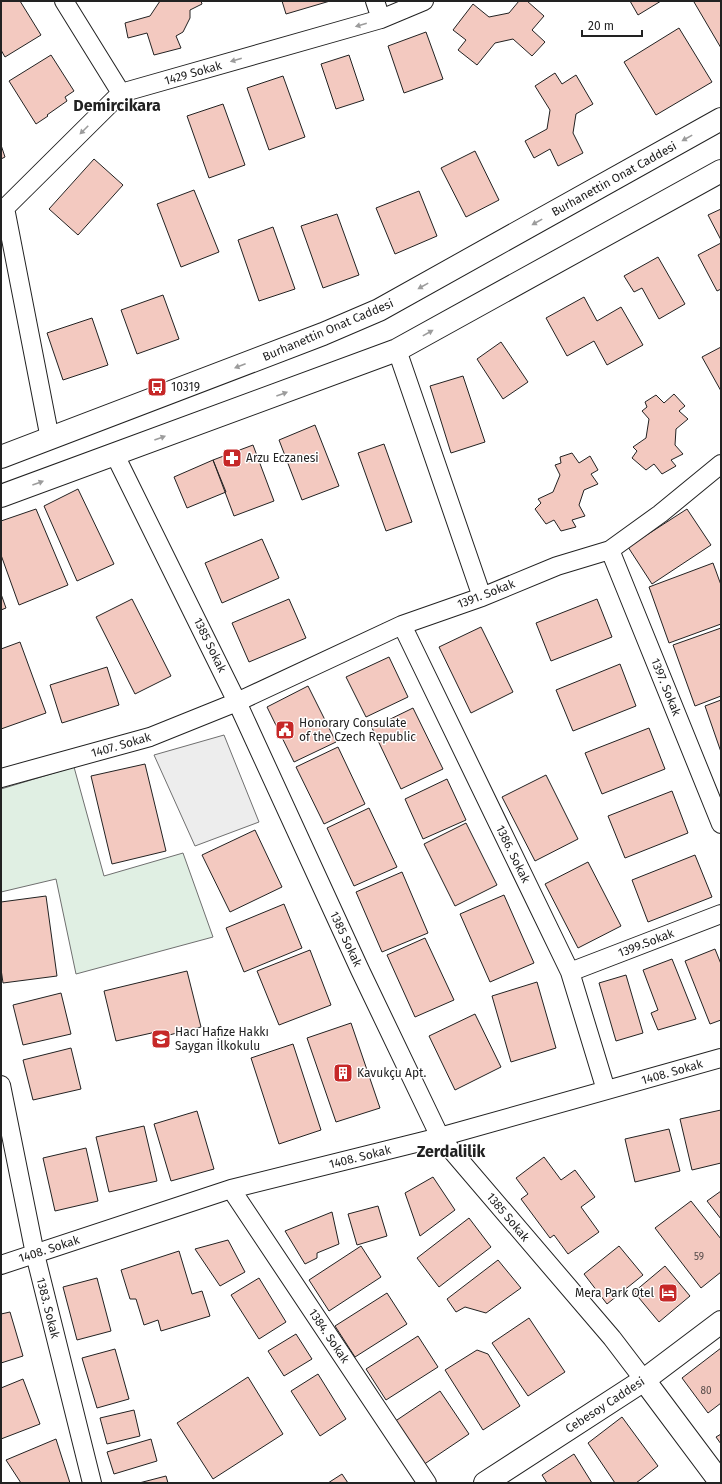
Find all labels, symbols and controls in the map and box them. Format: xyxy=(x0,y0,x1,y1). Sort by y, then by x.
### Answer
scale bar xyxy=(582,12,642,38)
text: 20 m xyxy=(588,19,614,33)
one-way arrow xyxy=(355,22,367,28)
street label: 1429 Sokak xyxy=(163,58,224,88)
one-way arrow xyxy=(230,58,243,64)
district label: Demircikara xyxy=(73,96,161,115)
one-way arrow xyxy=(79,125,89,135)
one-way arrow xyxy=(681,135,693,142)
street label: Burhanettin Onat Caddesi xyxy=(549,139,679,219)
one-way arrow xyxy=(531,219,543,226)
one-way arrow xyxy=(418,282,429,289)
street label: Burhanettin Onat Caddesi xyxy=(261,296,395,364)
one-way arrow xyxy=(422,330,433,337)
one-way arrow xyxy=(234,363,246,369)
bus stop icon: 10319 xyxy=(146,376,168,398)
place label: 10319 xyxy=(171,380,200,394)
one-way arrow xyxy=(276,390,288,396)
one-way arrow xyxy=(154,435,166,441)
pharmacy icon: Arzu Eczanesi xyxy=(221,447,243,469)
place label: Arzu Eczanesi xyxy=(246,451,319,465)
one-way arrow xyxy=(32,479,44,485)
street label: 1391. Sokak xyxy=(455,576,518,611)
street label: 1385 Sokak xyxy=(191,615,230,675)
street label: 1397. Sokak xyxy=(648,656,684,719)
place label: Honorary Consulate of the Czech Republic xyxy=(299,716,416,744)
public building icon: Honorary Consulate of the Czech Republic xyxy=(274,719,296,741)
street label: 1407. Sokak xyxy=(89,730,153,760)
street label: 1386. Sokak xyxy=(493,823,533,886)
street label: 1385 Sokak xyxy=(327,909,365,970)
street label: 1399.Sokak xyxy=(616,926,677,960)
place label: Hacı Hafize Hakkı Saygan İlkokulu xyxy=(175,1025,269,1053)
school or university icon: Hacı Hafize Hakkı Saygan İlkokulu xyxy=(150,1028,172,1050)
street label: 1408. Sokak xyxy=(640,1056,705,1087)
building icon: Kavukçu Apt. xyxy=(332,1062,354,1084)
place label: Kavukçu Apt. xyxy=(357,1066,426,1080)
street label: 1408. Sokak xyxy=(328,1142,393,1171)
district label: Zerdalilik xyxy=(417,1142,486,1161)
street label: 1385 Sokak xyxy=(484,1190,533,1245)
street label: 1408. Sokak xyxy=(17,1232,82,1265)
house number: 59 xyxy=(694,1251,704,1263)
street label: 1383. Sokak xyxy=(34,1276,63,1341)
hotel icon: Mera Park Otel xyxy=(657,1282,679,1304)
place label: Mera Park Otel xyxy=(575,1286,654,1300)
street label: 1384. Sokak xyxy=(306,1306,353,1366)
street label: Cebesoy Caddesi xyxy=(563,1374,647,1436)
house number: 80 xyxy=(700,1385,712,1397)

